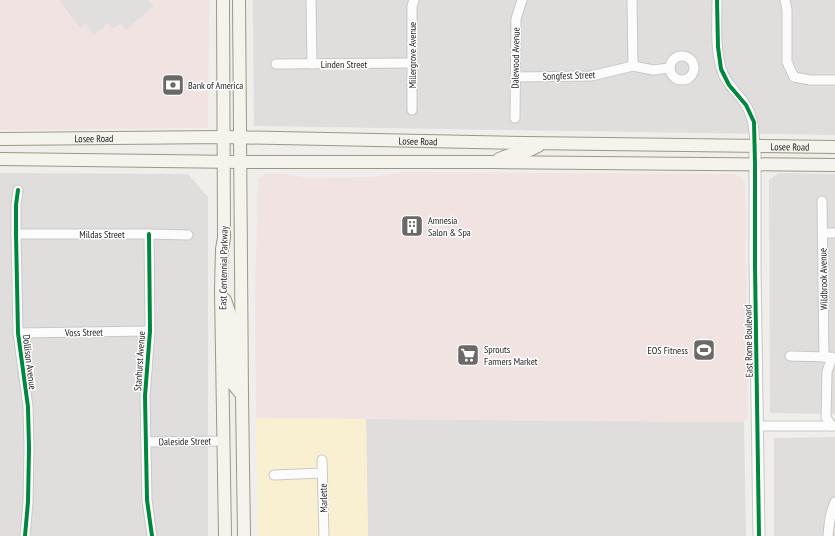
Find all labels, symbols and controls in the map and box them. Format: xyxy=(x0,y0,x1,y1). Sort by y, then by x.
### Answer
street label: Millergrove Avenue xyxy=(406,22,419,88)
street label: Dalewood Avenue xyxy=(508,27,523,89)
street label: Linden Street xyxy=(321,58,367,71)
street label: Songfest Street xyxy=(542,68,596,83)
bank icon: Bank of America xyxy=(160,72,186,98)
place label: Bank of America xyxy=(188,79,243,92)
street label: Losee Road xyxy=(75,132,113,145)
street label: Losee Road xyxy=(398,134,437,148)
street label: Losee Road xyxy=(770,140,809,154)
building icon: Amnesia Salon & Spa xyxy=(399,213,425,239)
place label: Amnesia Salon & Spa xyxy=(428,214,471,239)
street label: East Centennial Parkway xyxy=(216,226,231,310)
street label: Mildas Street xyxy=(79,228,125,241)
street label: Wildbrook Avenue xyxy=(816,248,831,310)
street label: East Rome Boulevard xyxy=(741,305,756,377)
street label: Voss Street xyxy=(64,326,103,339)
street label: Stanhurst Avenue xyxy=(131,331,148,392)
street label: Dollison Avenue xyxy=(20,334,39,390)
sports icon: EOS Fitness xyxy=(691,337,717,363)
supermarket icon: Sprouts Farmers Market xyxy=(455,342,481,368)
place label: Sprouts Farmers Market xyxy=(484,343,538,368)
place label: EOS Fitness xyxy=(647,344,689,357)
street label: Daleside Street xyxy=(159,435,212,448)
street label: Marlette xyxy=(317,483,330,513)

